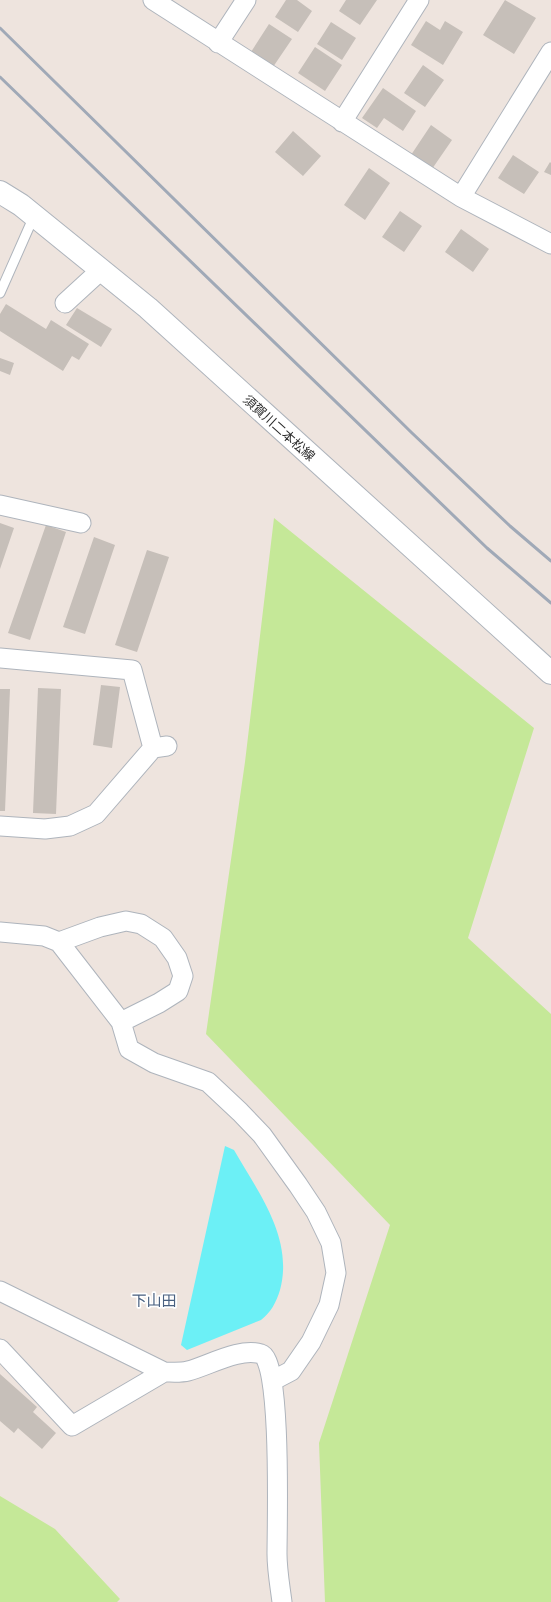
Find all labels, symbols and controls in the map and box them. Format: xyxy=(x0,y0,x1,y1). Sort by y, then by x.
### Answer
street label: 須賀川二本松線 xyxy=(240,392,318,464)
district label: 下山田 xyxy=(131,1292,177,1310)

